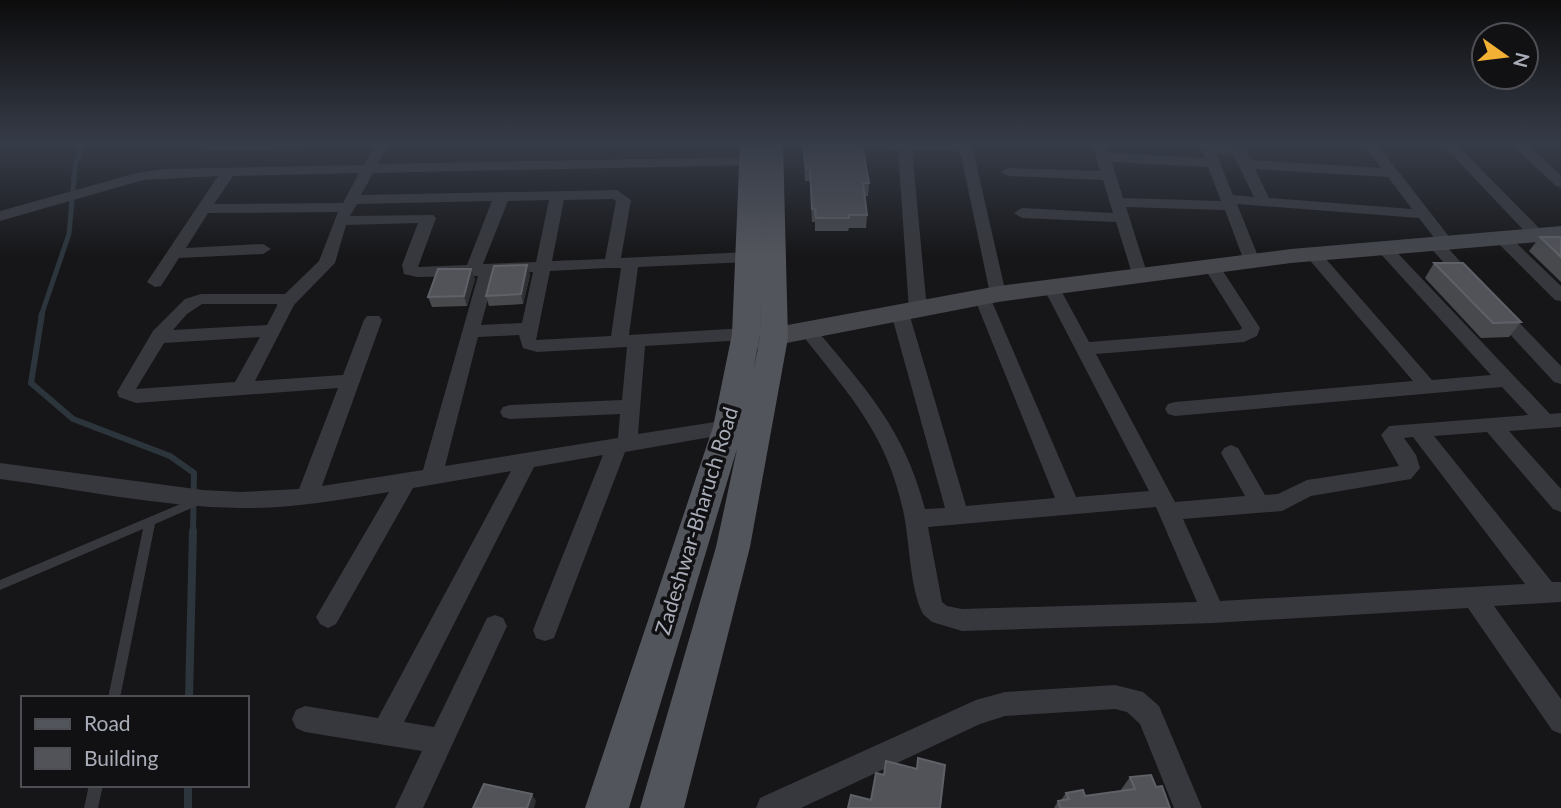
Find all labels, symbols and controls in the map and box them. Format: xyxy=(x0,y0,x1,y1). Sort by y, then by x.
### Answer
north arrow xyxy=(1470,21,1540,91)
text: N xyxy=(1509,50,1535,70)
street label: Zadeshwar-Bharuch Road xyxy=(649,404,742,638)
legend xyxy=(21,696,248,787)
text: Road xyxy=(84,710,131,735)
text: Building xyxy=(84,745,159,770)

